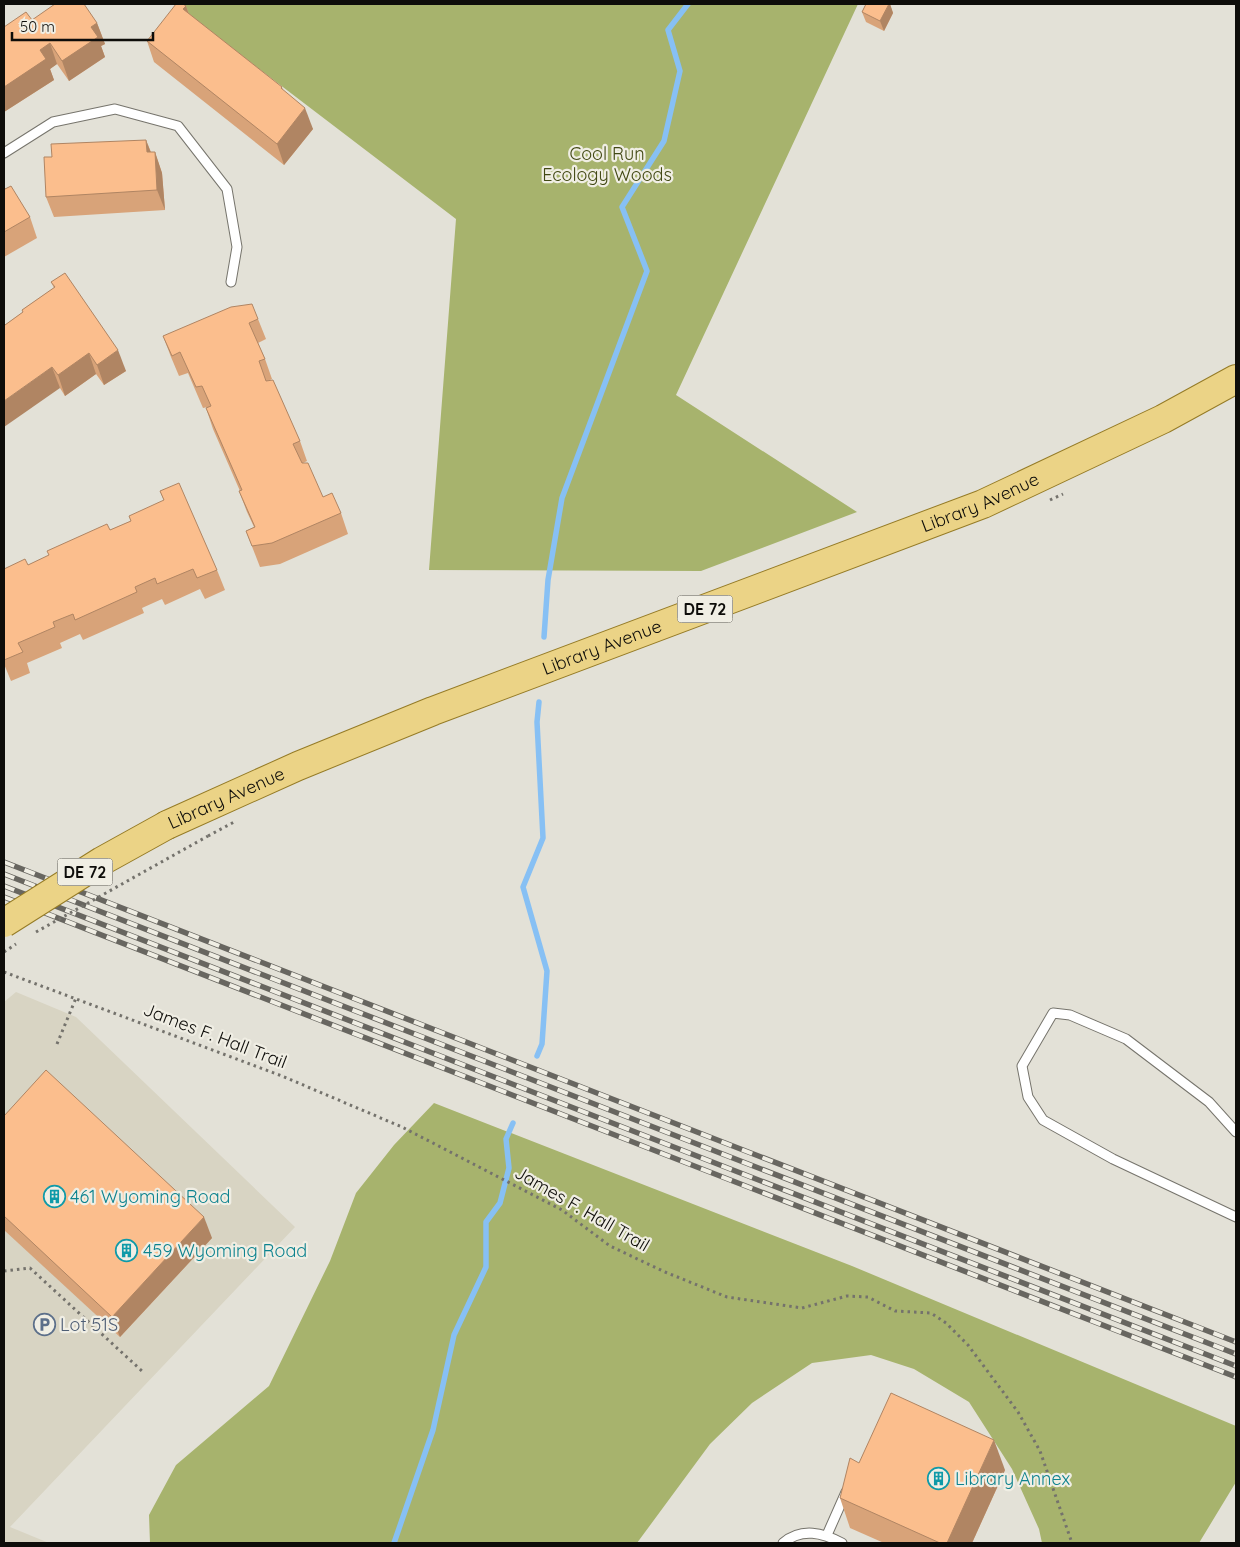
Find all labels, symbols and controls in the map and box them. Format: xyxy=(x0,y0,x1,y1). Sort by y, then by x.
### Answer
scale bar xyxy=(12,10,154,42)
text: 50 m xyxy=(20,17,55,36)
park label: Cool Run Ecology Woods xyxy=(542,142,672,186)
street label: Library Avenue xyxy=(918,467,1043,537)
road number: DE 72 xyxy=(678,596,732,622)
street label: Library Avenue xyxy=(539,614,665,680)
street label: Library Avenue xyxy=(164,762,288,834)
road number: DE 72 xyxy=(58,859,112,886)
street label: James F. Hall Trail xyxy=(140,998,290,1074)
street label: James F. Hall Trail xyxy=(511,1161,654,1257)
building icon: 461 Wyoming Road xyxy=(42,1185,66,1209)
place label: 461 Wyoming Road xyxy=(70,1185,231,1208)
building icon: 459 Wyoming Road xyxy=(115,1239,139,1263)
place label: 459 Wyoming Road xyxy=(143,1239,307,1262)
parking icon: Lot 51S xyxy=(32,1313,56,1337)
place label: Lot 51S xyxy=(60,1313,118,1336)
building icon: Library Annex xyxy=(927,1467,951,1491)
place label: Library Annex xyxy=(955,1467,1071,1490)

